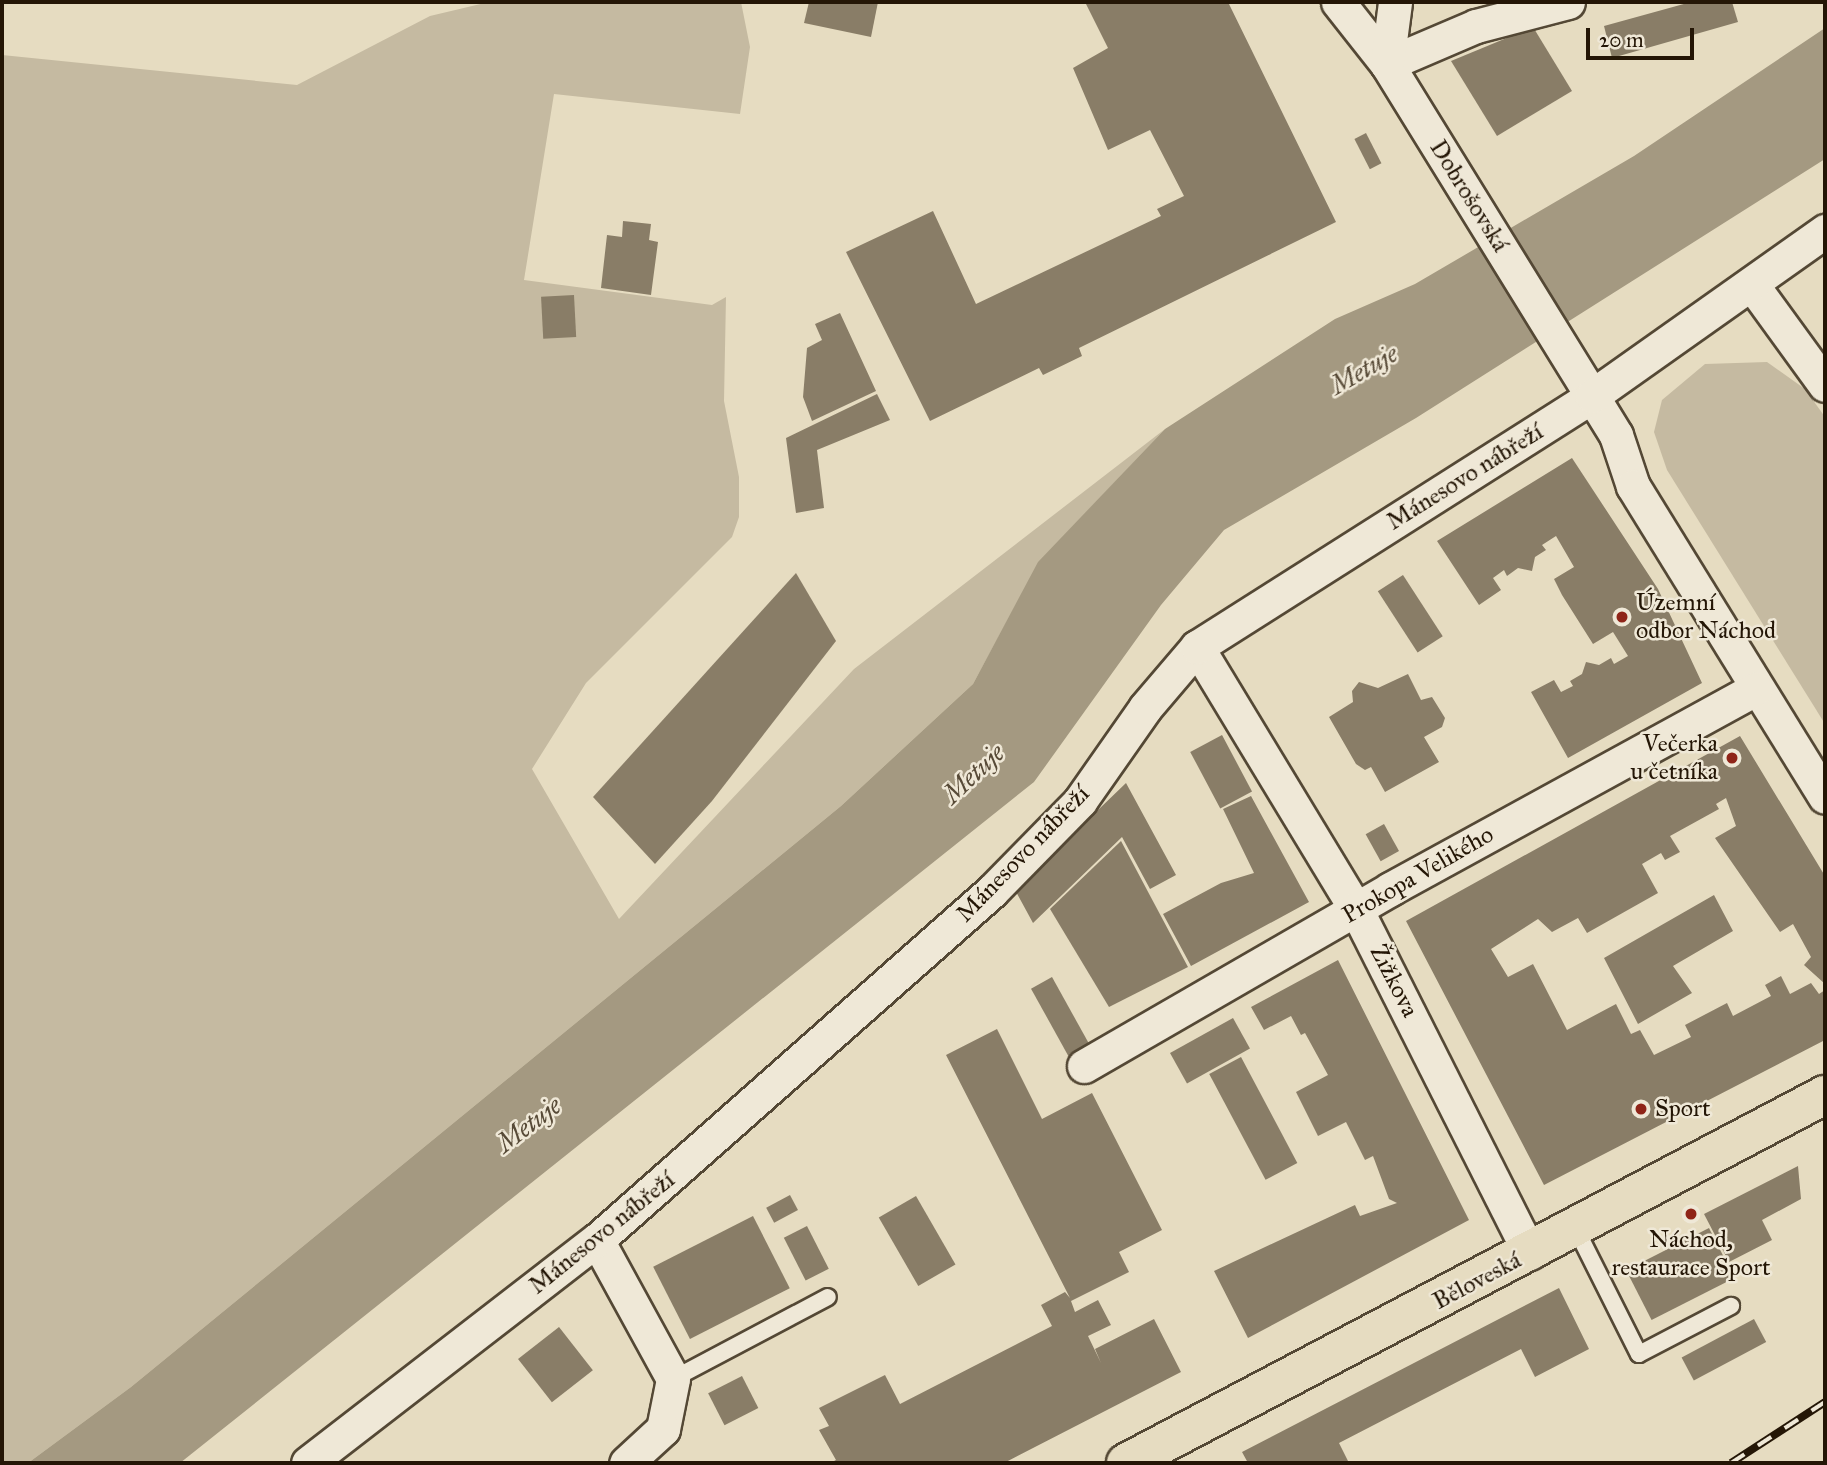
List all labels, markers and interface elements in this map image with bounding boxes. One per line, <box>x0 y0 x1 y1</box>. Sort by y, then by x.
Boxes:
scale bar <box>1589 14 1698 58</box>
text: 20 m <box>1599 27 1644 53</box>
street label: Dobrošovská <box>1423 135 1515 257</box>
water label: Metuje <box>1325 338 1403 402</box>
street label: Mánesovo nábřeží <box>1382 417 1548 537</box>
place label: Územní odbor Náchod <box>1636 589 1776 645</box>
marker: Územní odbor Náchod <box>1614 609 1630 625</box>
place label: Večerka u četníka <box>1631 730 1718 786</box>
water label: Metuje <box>937 738 1011 810</box>
marker: Večerka u četníka <box>1724 750 1740 766</box>
street label: Mánesovo nábřeží <box>951 780 1095 928</box>
street label: Prokopa Velikého <box>1337 820 1499 930</box>
street label: Žižkova <box>1364 940 1424 1022</box>
water label: Metuje <box>491 1091 567 1159</box>
place label: Sport <box>1655 1095 1711 1123</box>
marker: Sport <box>1633 1101 1649 1117</box>
street label: Mánesovo nábřeží <box>524 1166 680 1300</box>
marker: Náchod, restaurace Sport <box>1683 1206 1699 1222</box>
place label: Náchod, restaurace Sport <box>1612 1226 1770 1282</box>
street label: Běloveská <box>1428 1246 1526 1316</box>

